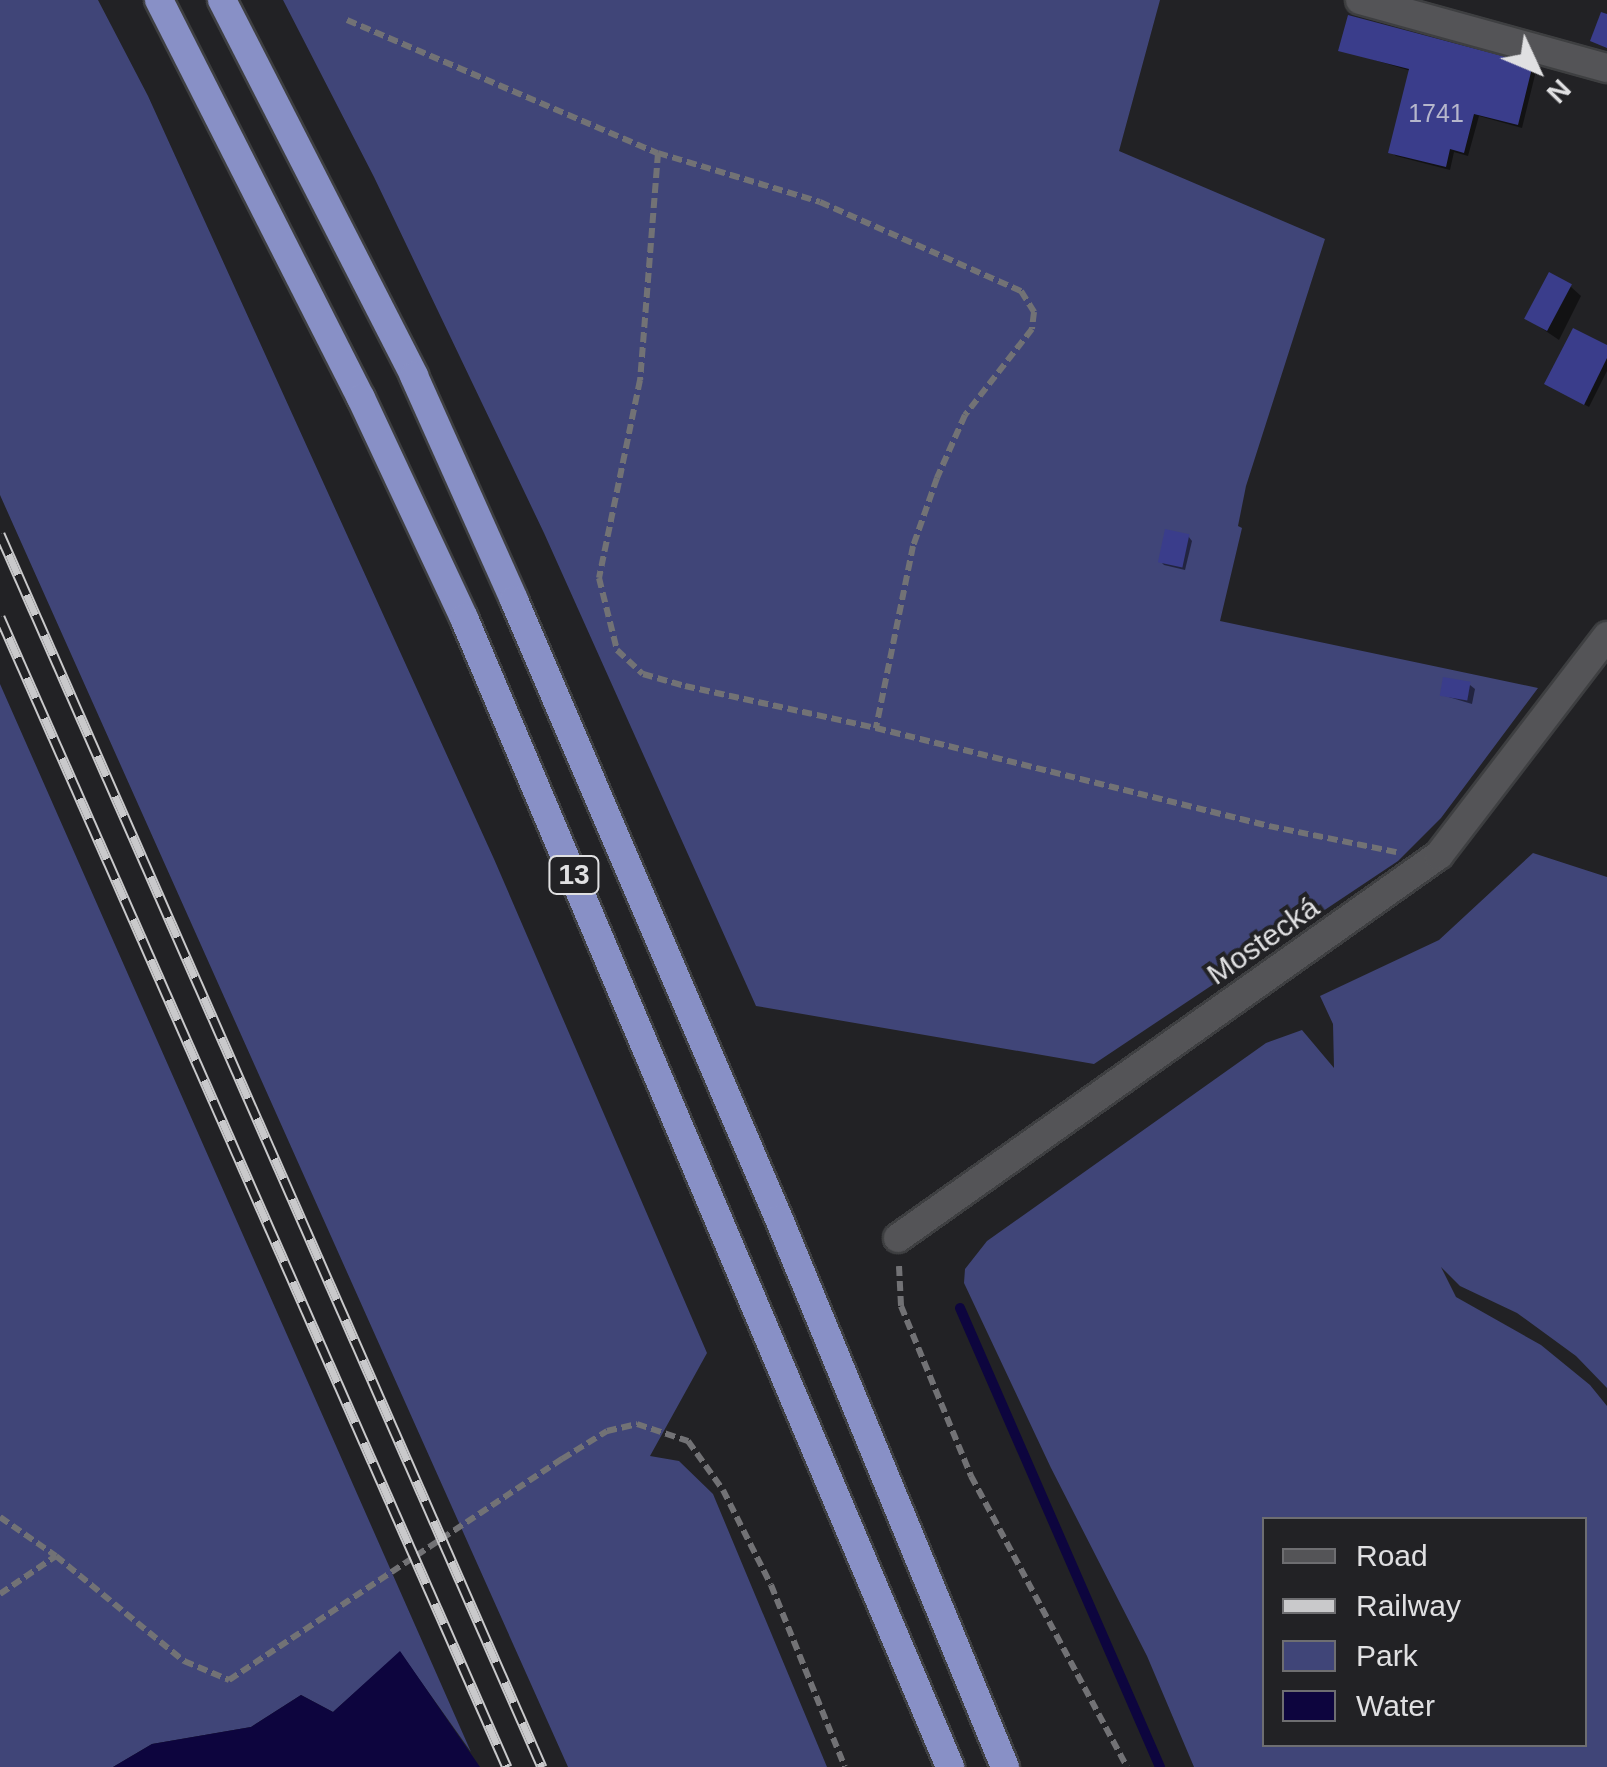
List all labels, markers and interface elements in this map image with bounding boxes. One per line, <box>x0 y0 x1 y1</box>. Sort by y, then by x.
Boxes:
north arrow <box>1487 20 1587 120</box>
text: N <box>1541 73 1577 109</box>
house number: 1741 <box>1408 98 1464 128</box>
road number: 13 <box>546 852 602 898</box>
street label: Mostecká <box>1200 889 1326 993</box>
legend <box>1262 1517 1587 1747</box>
text: Road <box>1356 1539 1428 1572</box>
text: Railway <box>1356 1589 1461 1622</box>
text: Park <box>1356 1639 1418 1672</box>
text: Water <box>1356 1689 1435 1722</box>

